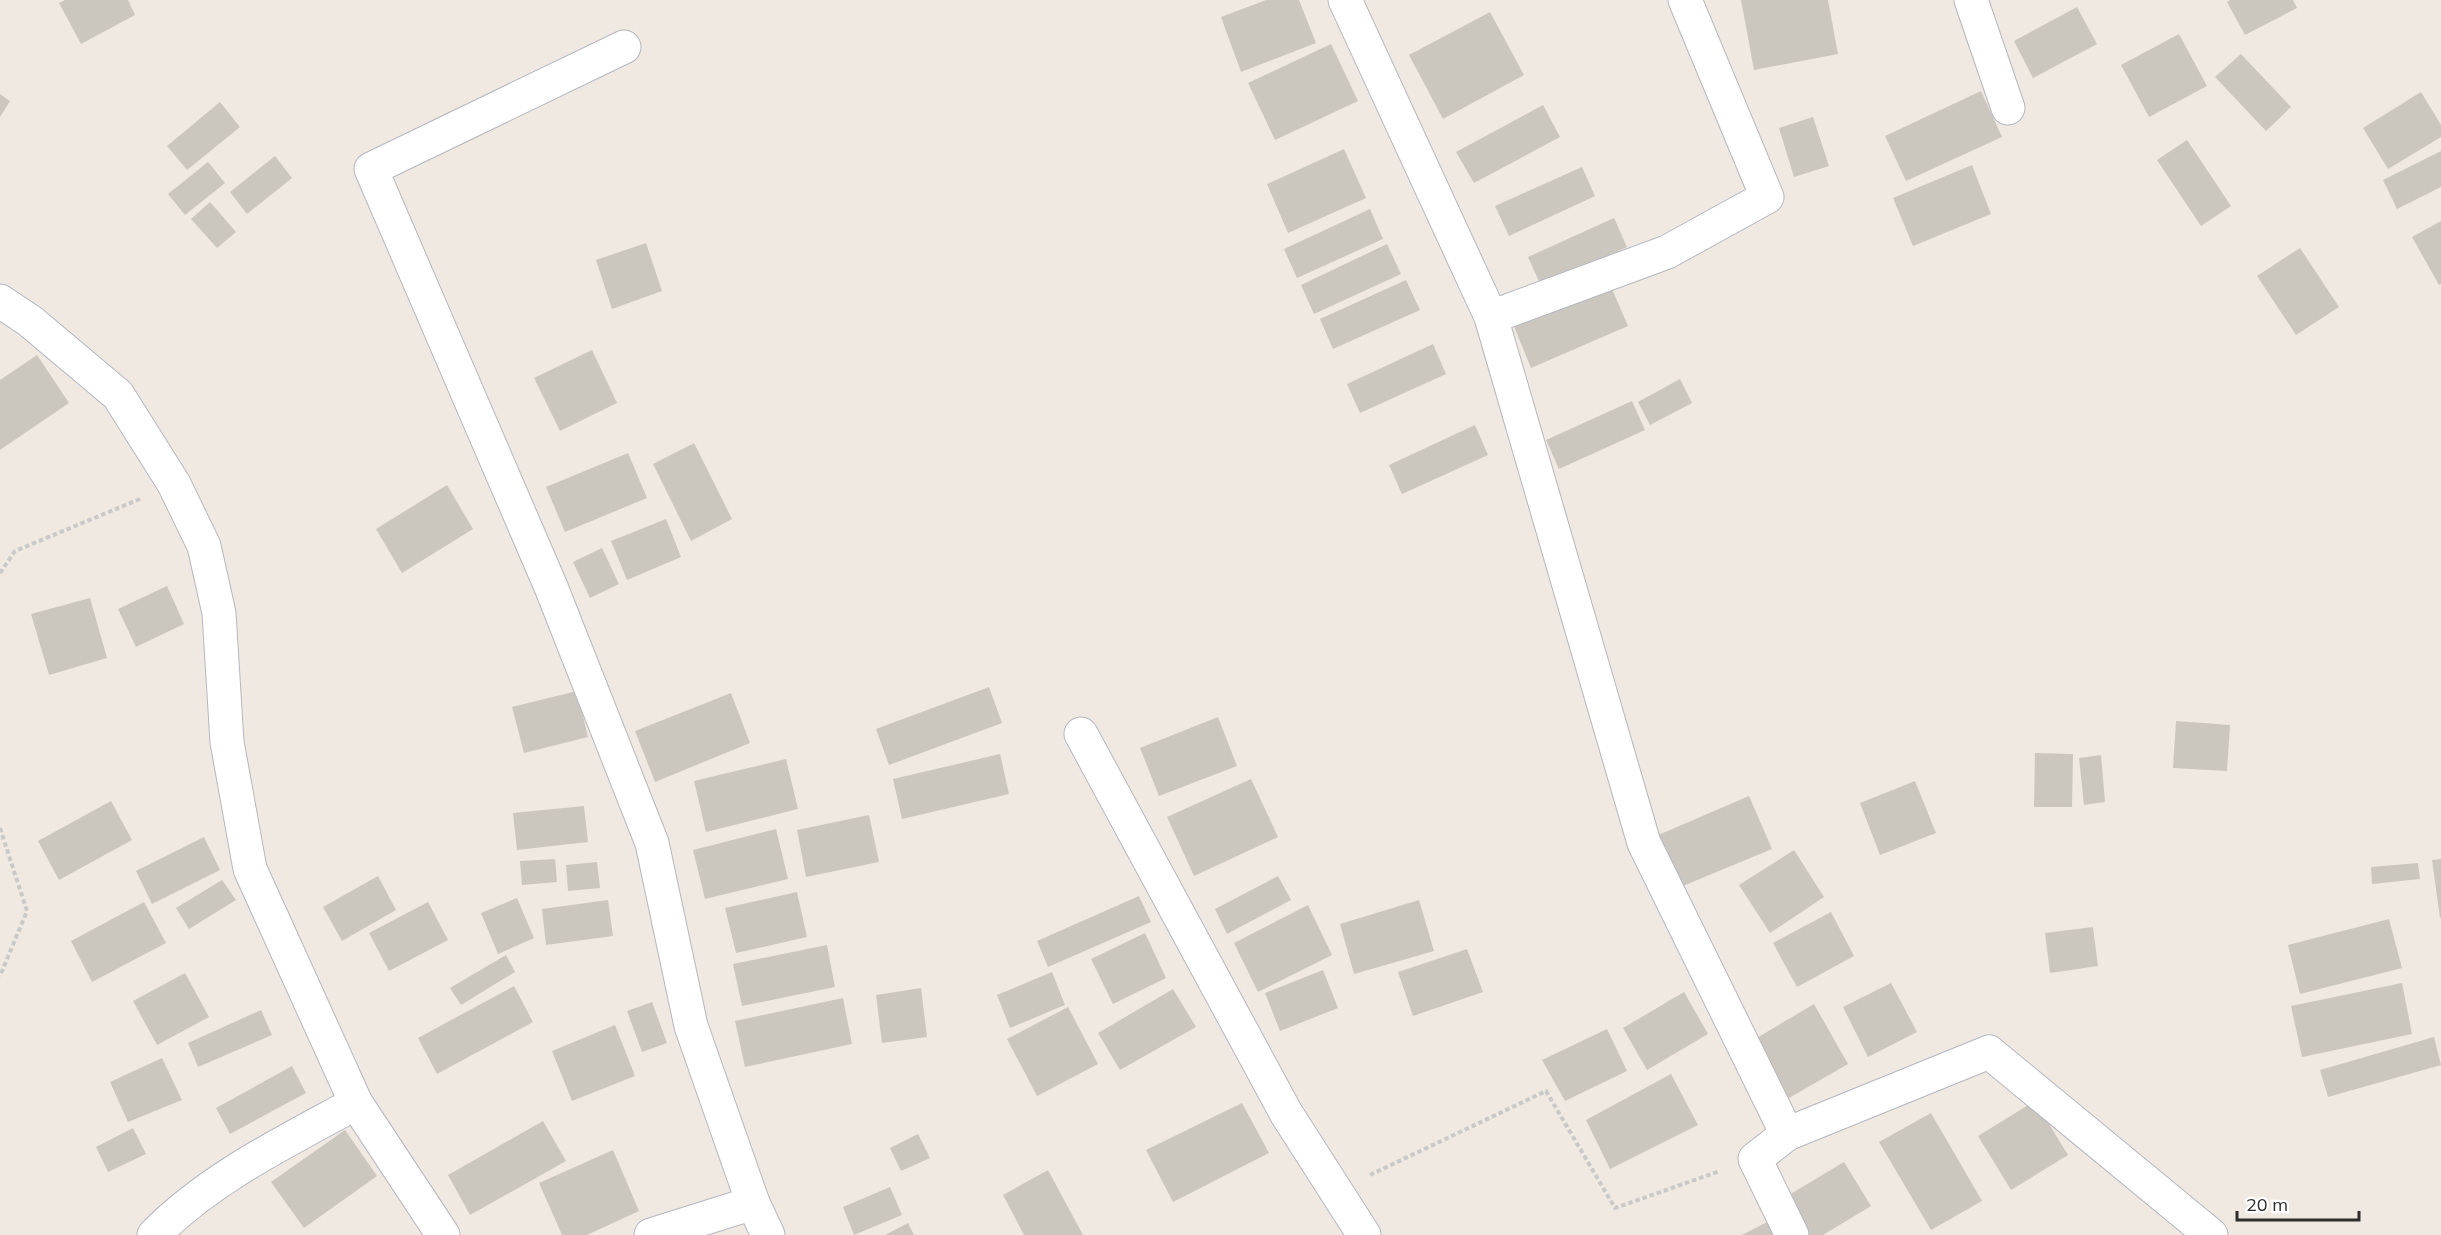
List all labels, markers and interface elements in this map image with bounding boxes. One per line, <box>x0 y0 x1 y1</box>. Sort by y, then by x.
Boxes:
scale bar <box>2237 1184 2358 1222</box>
text: 20 m <box>2246 1193 2288 1216</box>

